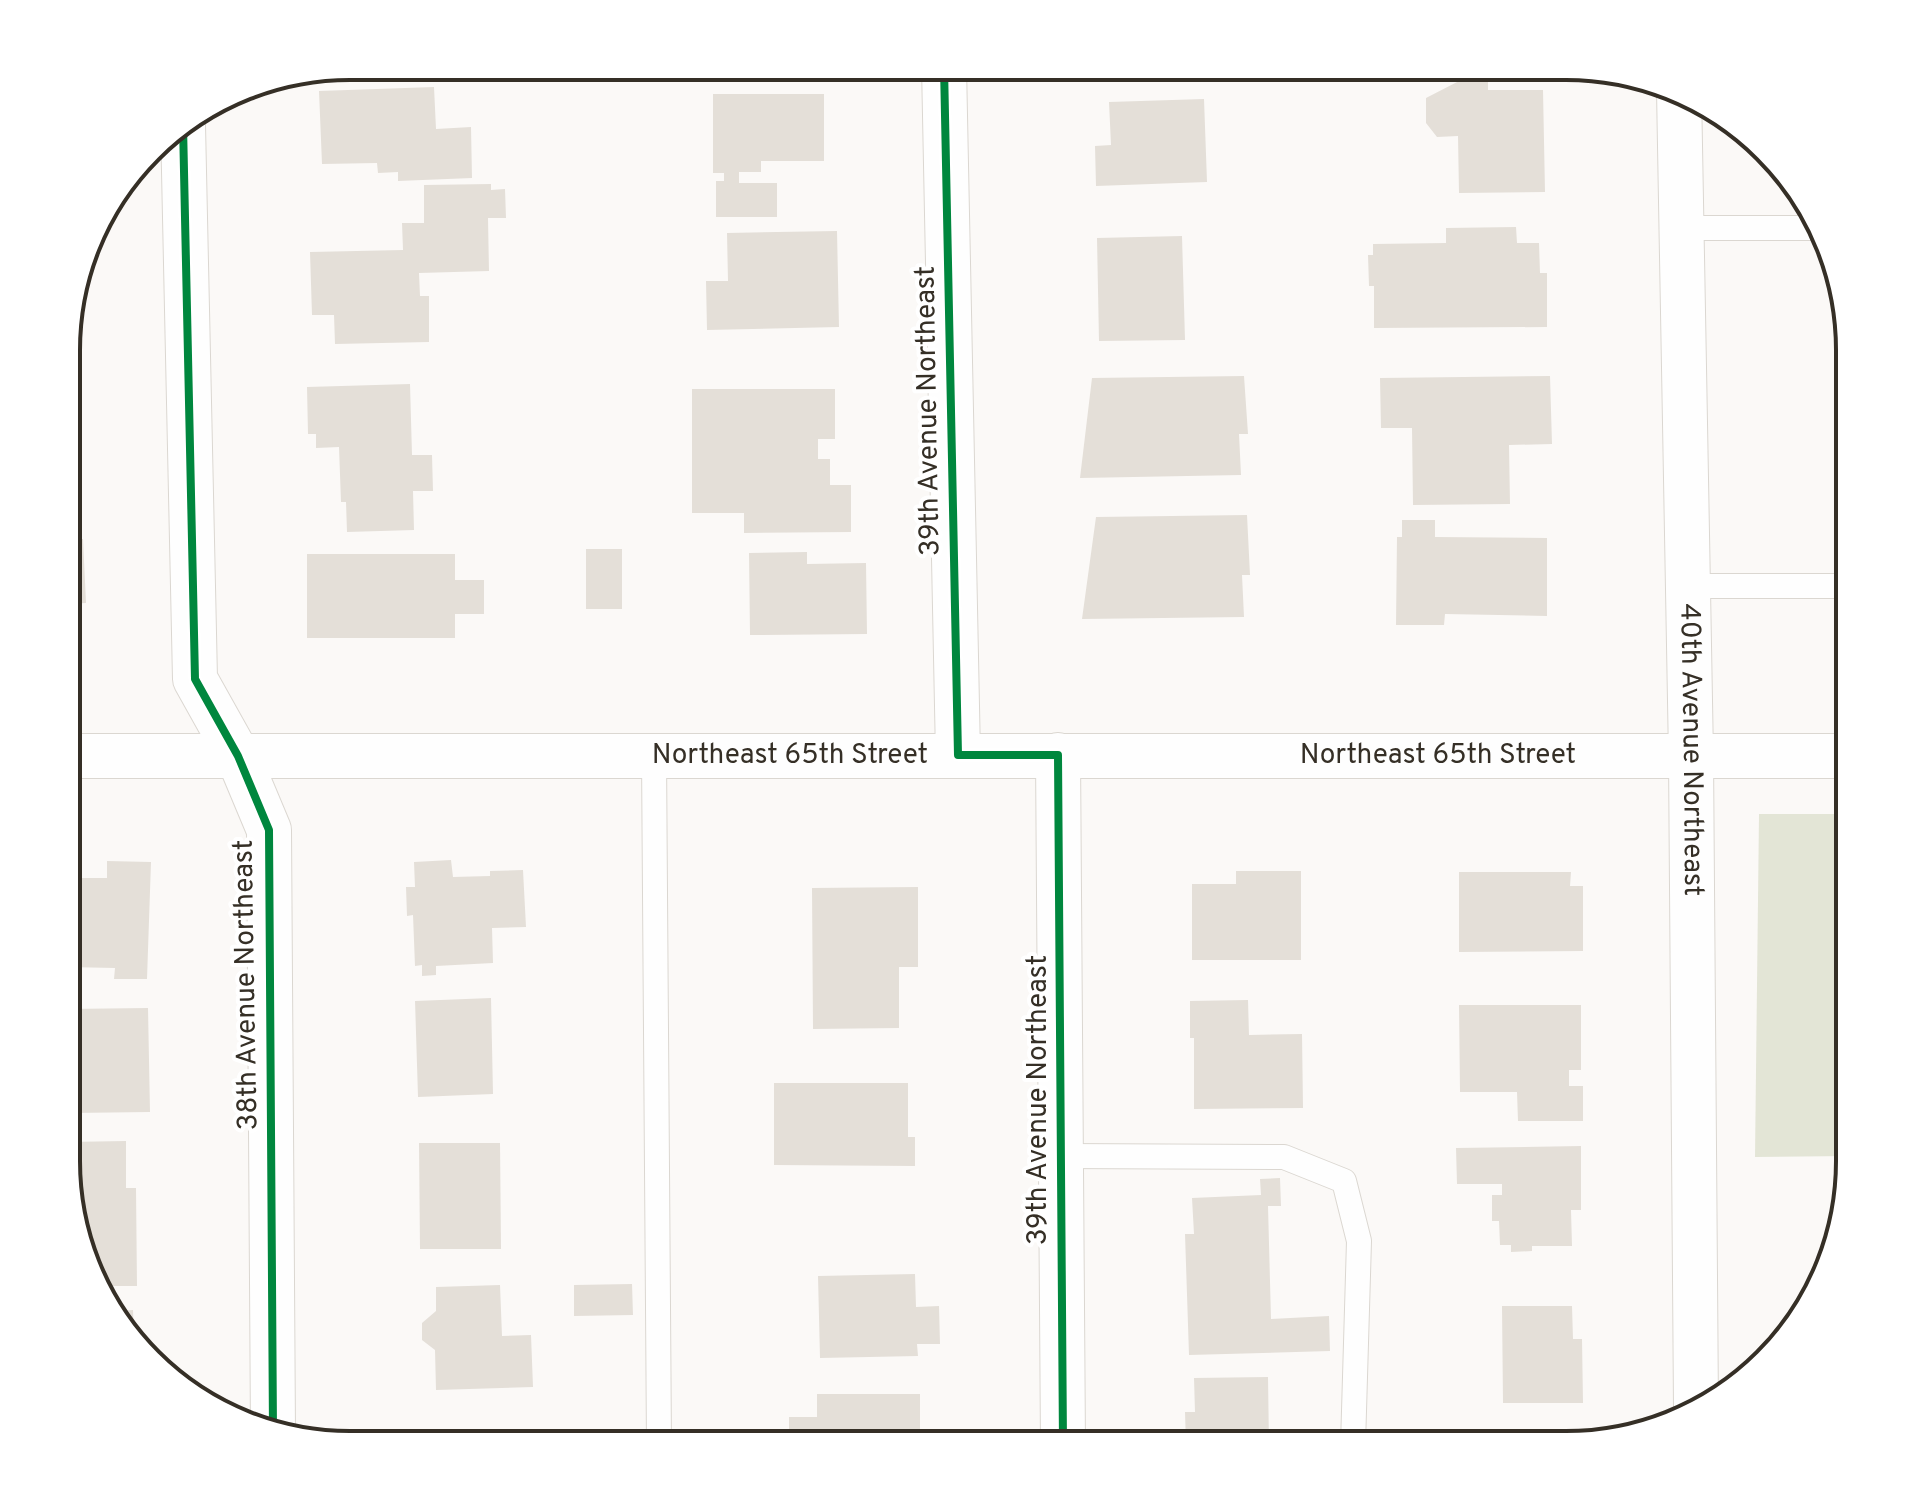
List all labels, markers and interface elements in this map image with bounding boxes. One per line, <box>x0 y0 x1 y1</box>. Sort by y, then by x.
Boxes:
street label: 39th Avenue Northeast <box>908 265 950 557</box>
street label: 40th Avenue Northeast <box>1670 603 1710 896</box>
street label: Northeast 65th Street <box>652 738 928 774</box>
street label: Northeast 65th Street <box>1300 738 1576 774</box>
street label: 38th Avenue Northeast <box>226 839 268 1131</box>
street label: 39th Avenue Northeast <box>1021 955 1057 1245</box>

